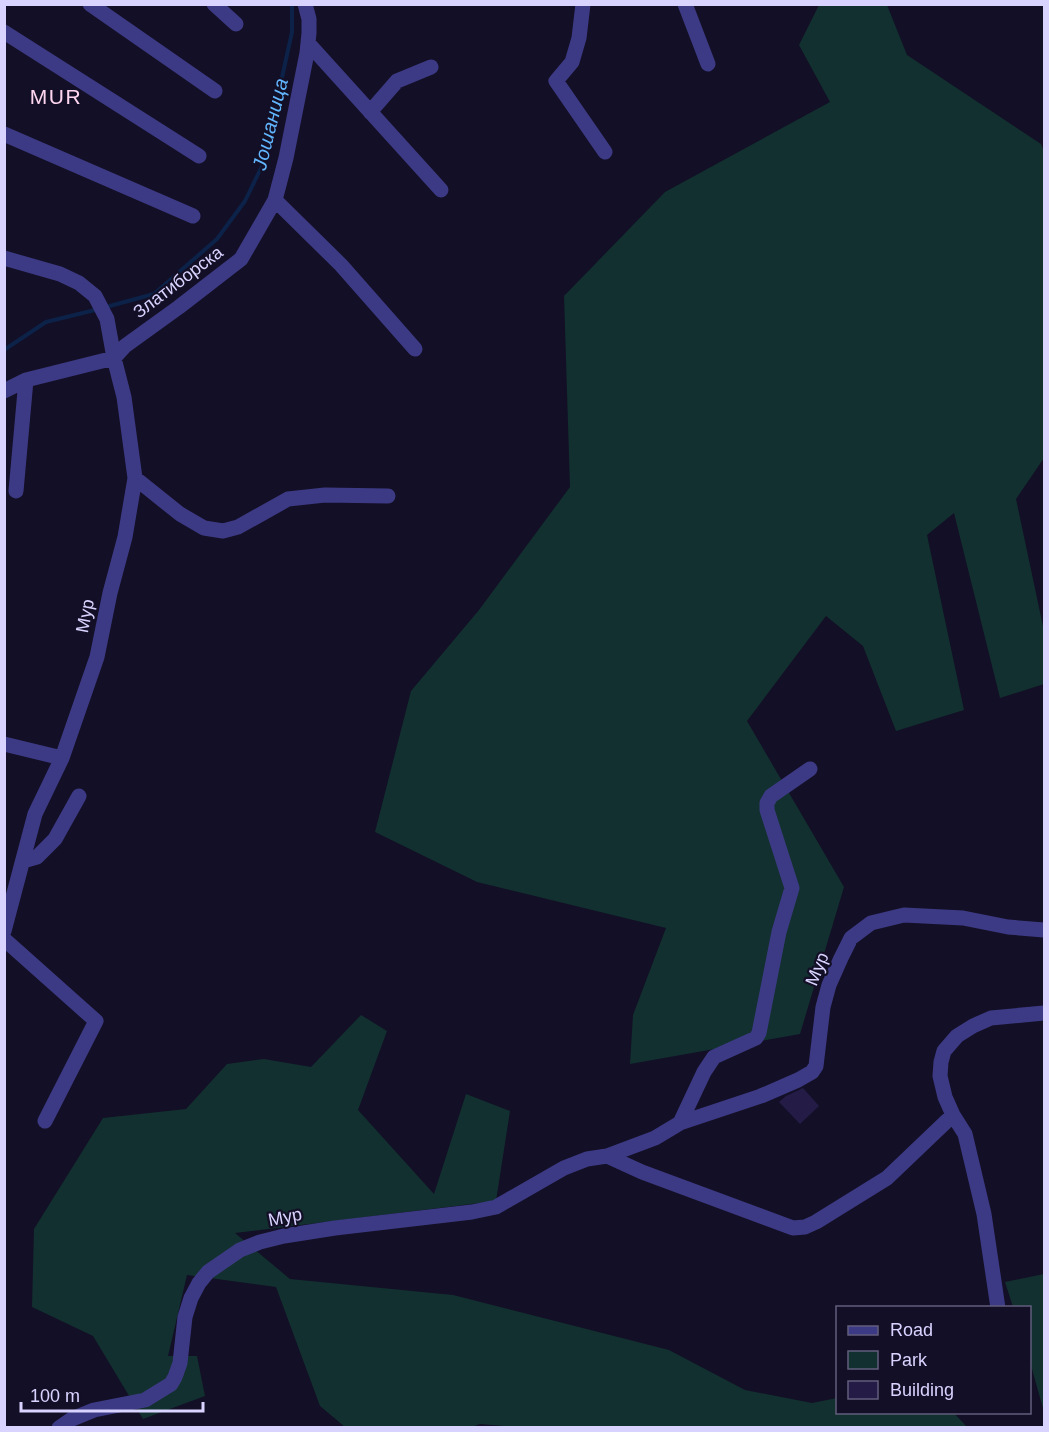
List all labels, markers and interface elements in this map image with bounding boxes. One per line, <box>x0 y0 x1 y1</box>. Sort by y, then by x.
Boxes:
water label: Јошаница <box>248 76 292 173</box>
district label: MUR <box>30 85 82 108</box>
street label: Златиборска <box>129 241 227 322</box>
street label: Мур <box>72 597 98 635</box>
street label: Мур <box>801 949 833 989</box>
street label: Мур <box>266 1204 304 1230</box>
legend <box>836 1306 1031 1414</box>
text: Road <box>890 1320 933 1340</box>
text: Park <box>890 1350 928 1370</box>
scale bar <box>21 1375 202 1413</box>
text: Building <box>890 1380 954 1400</box>
text: 100 m <box>30 1386 80 1406</box>

